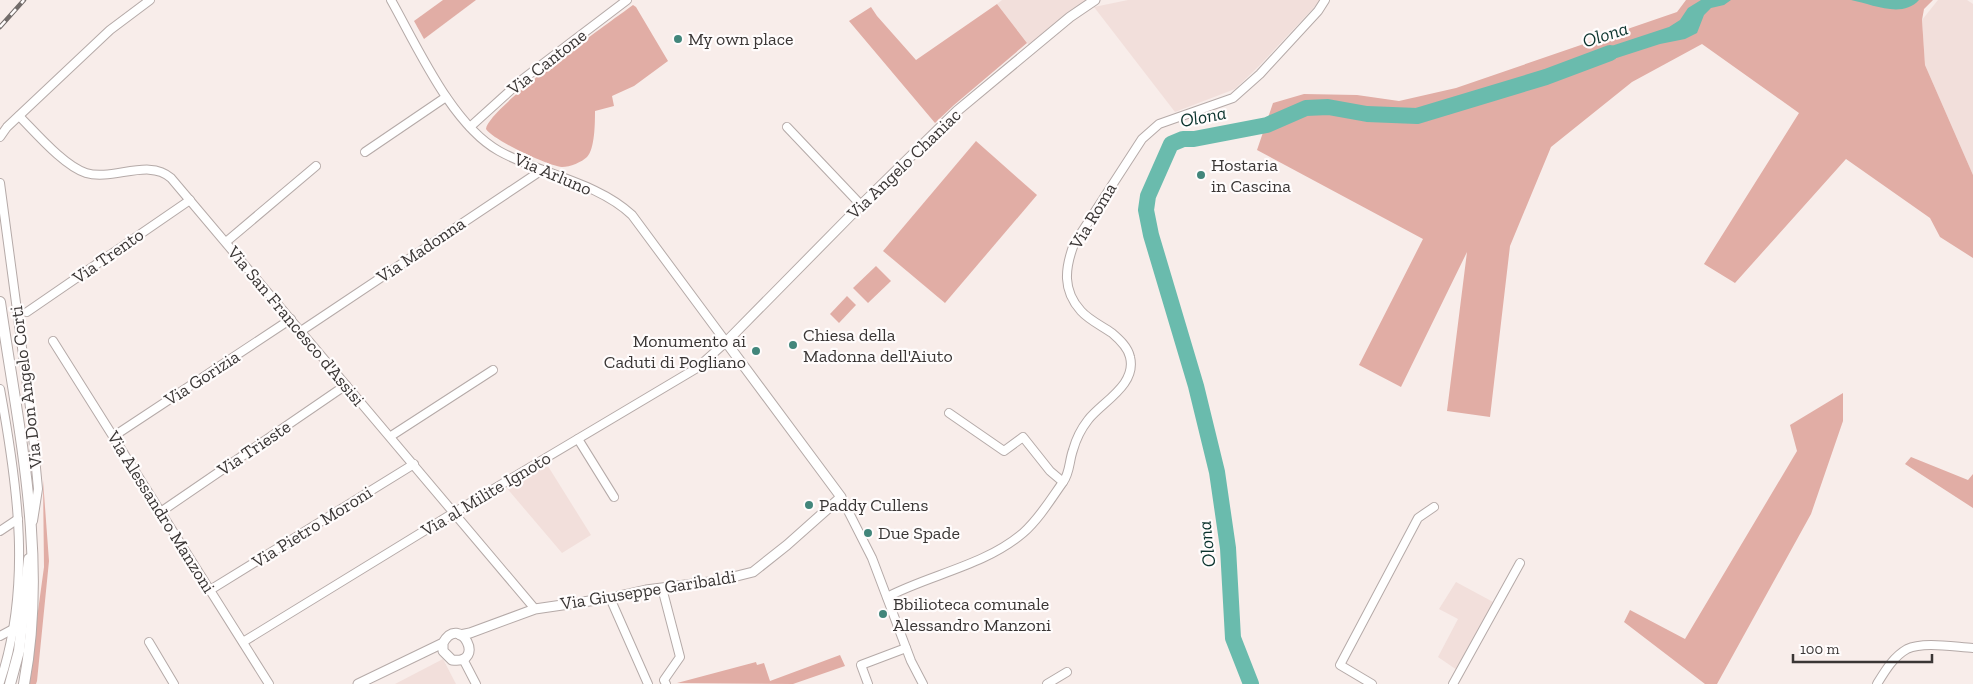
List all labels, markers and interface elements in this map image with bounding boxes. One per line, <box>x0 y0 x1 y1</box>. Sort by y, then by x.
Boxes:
water label: Olona <box>1579 16 1631 53</box>
street label: Via Cantone <box>502 24 591 100</box>
place label: My own place <box>688 28 794 50</box>
marker: My own place <box>672 33 684 45</box>
water label: Olona <box>1178 101 1228 132</box>
street label: Via Angelo Chaniac <box>842 104 966 225</box>
street label: Via Arluno <box>510 147 595 200</box>
place label: Hostaria in Cascina <box>1211 154 1291 197</box>
marker: Hostaria in Cascina <box>1195 169 1207 181</box>
street label: Via Roma <box>1064 179 1122 254</box>
street label: Via Madonna <box>372 212 470 288</box>
street label: Via Trento <box>67 223 148 289</box>
street label: Via San Francesco d'Assisi <box>222 241 369 410</box>
street label: Via Don Angelo Corti <box>5 305 47 470</box>
place label: Chiesa della Madonna dell'Aiuto <box>803 324 953 367</box>
place label: Monumento ai Caduti di Pogliano <box>604 330 746 373</box>
marker: Chiesa della Madonna dell'Aiuto <box>787 339 799 351</box>
street label: Via Gorizia <box>159 345 244 411</box>
marker: Monumento ai Caduti di Pogliano <box>750 345 762 357</box>
street label: Via Trieste <box>212 415 295 481</box>
street label: Via Alessandro Manzoni <box>102 426 220 597</box>
street label: Via al Milite Ignoto <box>416 447 555 542</box>
street label: Via Pietro Moroni <box>247 481 376 573</box>
place label: Paddy Cullens <box>819 494 928 516</box>
marker: Paddy Cullens <box>803 499 815 511</box>
water label: Olona <box>1193 520 1220 568</box>
place label: Due Spade <box>878 522 960 544</box>
marker: Due Spade <box>862 527 874 539</box>
street label: Via Giuseppe Garibaldi <box>558 565 737 615</box>
place label: Bbilioteca comunale Alessandro Manzoni <box>893 593 1051 636</box>
marker: Bbilioteca comunale Alessandro Manzoni <box>877 608 889 620</box>
scale bar <box>1793 632 1932 664</box>
text: 100 m <box>1800 640 1839 658</box>

